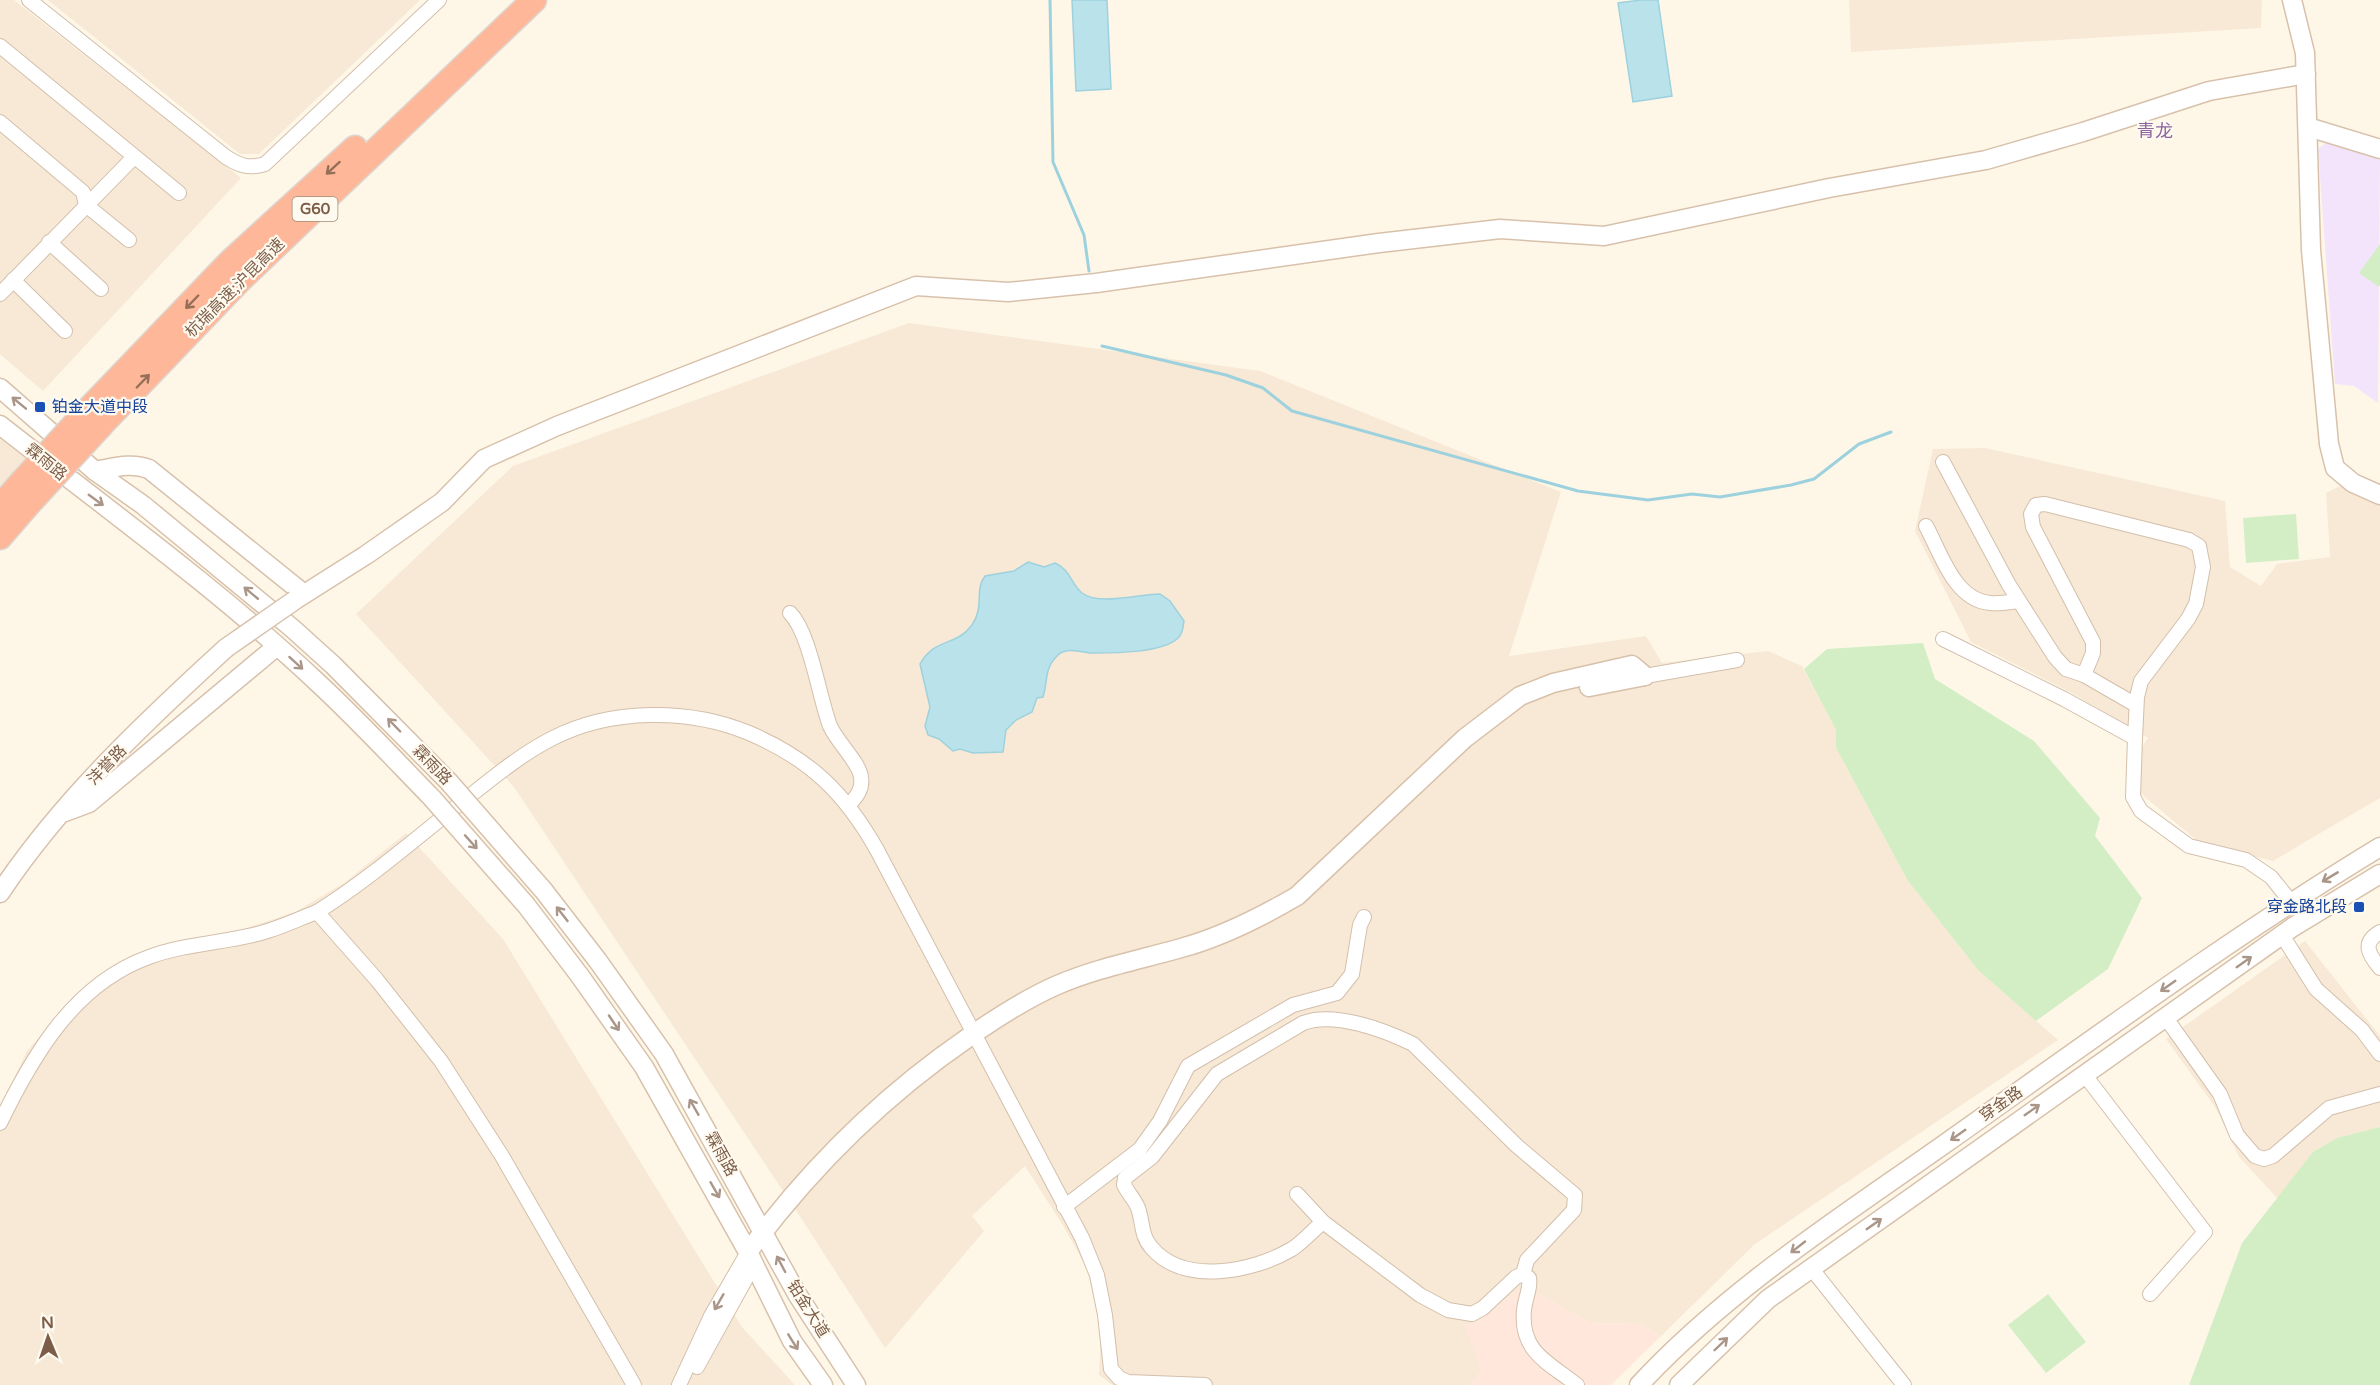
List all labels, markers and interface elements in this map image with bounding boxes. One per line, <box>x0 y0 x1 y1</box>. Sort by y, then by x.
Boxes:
district label: 青龙 <box>2137 120 2173 142</box>
one-way arrow <box>326 161 341 175</box>
road number: G60 <box>292 197 338 221</box>
street label: 杭瑞高速;沪昆高速 <box>181 234 289 342</box>
one-way arrow <box>185 294 199 309</box>
one-way arrow <box>136 374 150 389</box>
one-way arrow <box>11 396 27 409</box>
place label: 铂金大道中段 <box>52 397 148 417</box>
marker: 铂金大道中段 <box>33 400 47 414</box>
street label: 霖雨路 <box>21 439 71 485</box>
one-way arrow <box>87 494 103 506</box>
one-way arrow <box>243 587 259 600</box>
one-way arrow <box>288 656 303 670</box>
one-way arrow <box>387 717 402 732</box>
street label: 沣誉路 <box>83 741 131 789</box>
street label: 霖雨路 <box>408 741 456 789</box>
one-way arrow <box>464 834 478 849</box>
one-way arrow <box>2322 872 2339 884</box>
place label: 穿金路北段 <box>2267 897 2347 917</box>
marker: 穿金路北段 <box>2352 900 2366 914</box>
one-way arrow <box>556 907 569 923</box>
one-way arrow <box>2235 956 2251 969</box>
one-way arrow <box>2160 980 2176 992</box>
one-way arrow <box>608 1015 620 1031</box>
street label: 穿金路 <box>1976 1082 2026 1126</box>
one-way arrow <box>688 1098 700 1115</box>
one-way arrow <box>2023 1104 2040 1116</box>
street label: 霖雨路 <box>701 1128 741 1180</box>
one-way arrow <box>1950 1129 1966 1141</box>
one-way arrow <box>709 1181 721 1198</box>
one-way arrow <box>1865 1218 1881 1230</box>
one-way arrow <box>1790 1240 1806 1253</box>
one-way arrow <box>775 1256 787 1273</box>
street label: 铂金大道 <box>783 1277 833 1341</box>
one-way arrow <box>712 1293 724 1310</box>
north arrow <box>18 1307 78 1367</box>
text: N <box>41 1313 54 1333</box>
one-way arrow <box>786 1333 799 1350</box>
one-way arrow <box>1714 1337 1729 1351</box>

